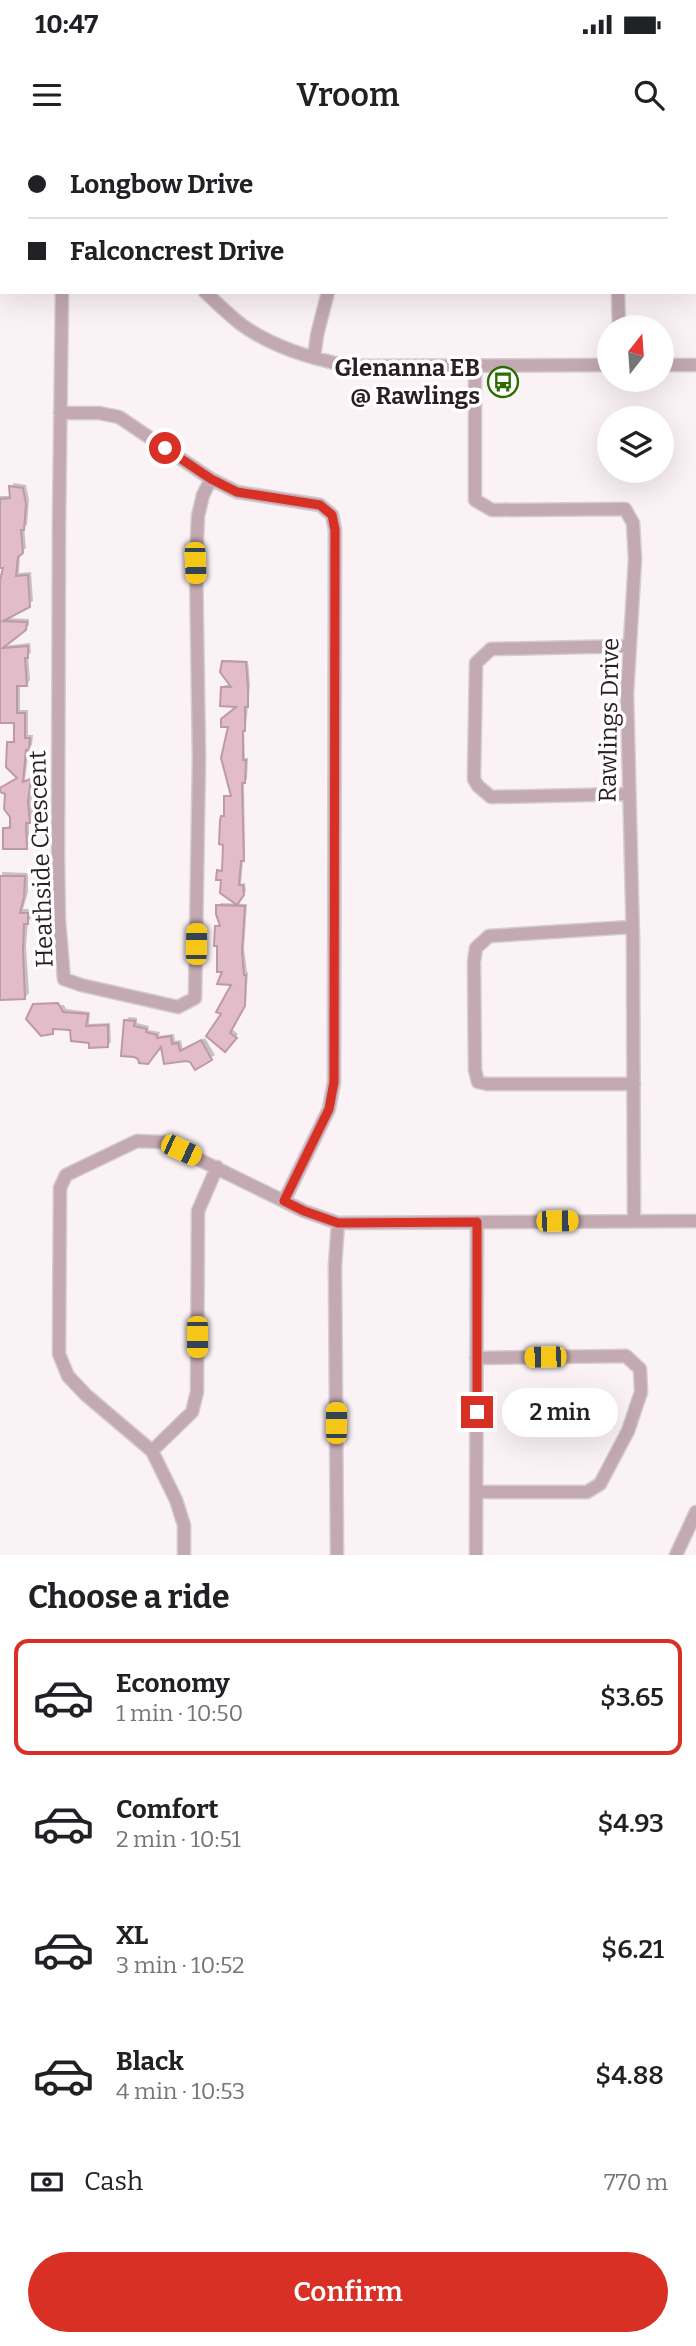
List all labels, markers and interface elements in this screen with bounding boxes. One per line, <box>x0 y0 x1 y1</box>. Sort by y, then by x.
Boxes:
text: 10:47 <box>35 9 98 40</box>
icon: menu <box>28 76 66 114</box>
text: Vroom <box>297 76 399 114</box>
icon: search <box>630 76 668 114</box>
text: Longbow Drive <box>70 169 253 200</box>
text: Falconcrest Drive <box>70 236 284 267</box>
north arrow <box>597 315 674 392</box>
map controls <box>597 315 674 483</box>
place label: Glenanna EB @ Rawlings <box>335 354 480 410</box>
bus stop icon: Glenanna EB @ Rawlings <box>486 365 520 399</box>
button: layers <box>597 406 674 483</box>
route start <box>149 432 181 464</box>
car <box>184 542 207 584</box>
street label: Rawlings Drive <box>594 637 624 803</box>
street label: Heathside Crescent <box>23 750 59 968</box>
car <box>186 923 207 965</box>
car <box>158 1132 205 1168</box>
car <box>536 1210 579 1232</box>
car <box>187 1316 208 1358</box>
car <box>524 1346 567 1368</box>
callout: 2 min <box>502 1388 617 1436</box>
route end <box>461 1396 493 1428</box>
text: 2 min <box>530 1398 590 1426</box>
car <box>326 1402 347 1444</box>
text: Choose a ride <box>28 1578 229 1616</box>
icon: car <box>32 1666 95 1729</box>
text: Economy <box>116 1668 230 1699</box>
text: $3.65 <box>600 1682 664 1713</box>
text: 1 min · 10:50 <box>116 1699 243 1727</box>
icon: car <box>32 1792 95 1855</box>
text: Comfort <box>116 1794 219 1825</box>
text: $4.93 <box>597 1808 664 1839</box>
text: 2 min · 10:51 <box>116 1825 241 1853</box>
icon: car <box>32 1918 95 1981</box>
text: XL <box>116 1920 148 1951</box>
text: $6.21 <box>601 1934 664 1965</box>
text: 3 min · 10:52 <box>116 1951 244 1979</box>
icon: car <box>32 2044 95 2107</box>
text: Black <box>116 2046 184 2077</box>
text: $4.88 <box>595 2060 664 2091</box>
text: 4 min · 10:53 <box>116 2077 245 2105</box>
icon: cash <box>28 2163 66 2201</box>
text: Cash <box>84 2166 143 2197</box>
text: 770 m <box>604 2168 668 2196</box>
button: Confirm <box>28 2252 668 2332</box>

